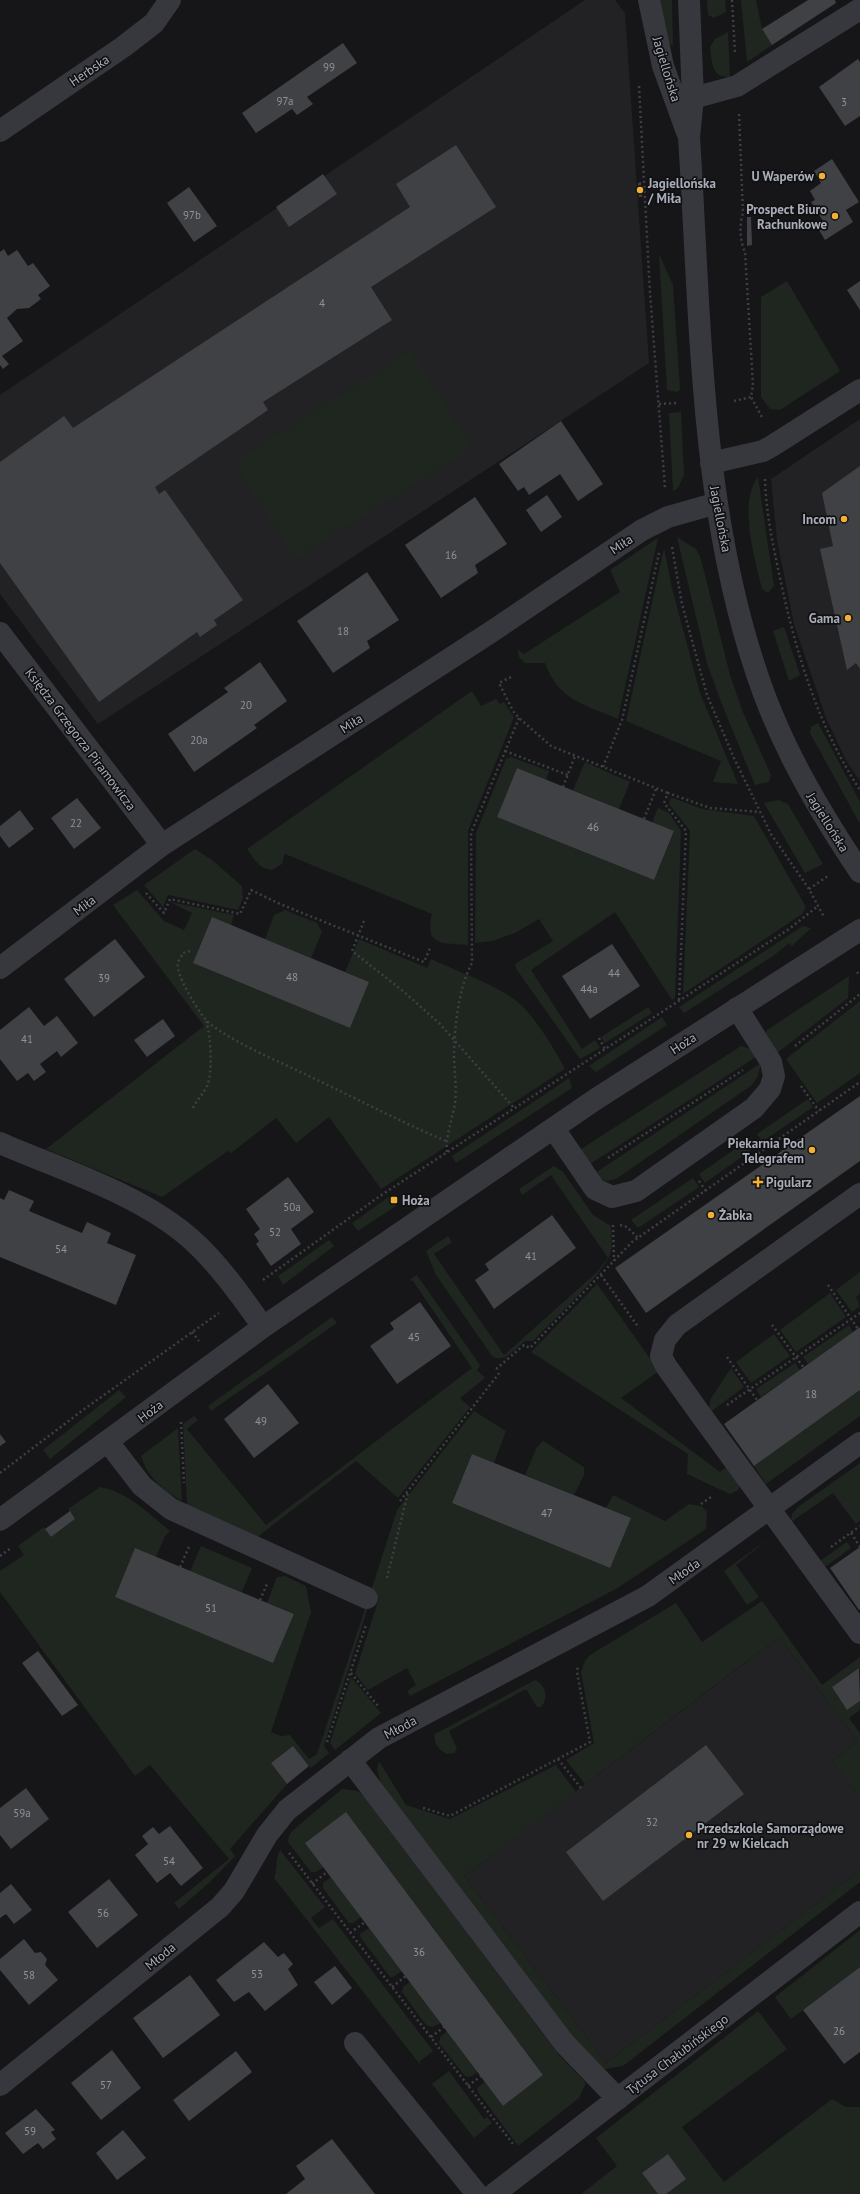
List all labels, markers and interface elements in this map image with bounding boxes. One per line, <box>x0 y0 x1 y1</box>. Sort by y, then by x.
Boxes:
street label: Jagiellońska <box>648 34 684 104</box>
street label: Herbska <box>66 51 113 90</box>
house number: 99 <box>323 60 335 74</box>
house number: 97a <box>277 94 293 108</box>
house number: 3 <box>841 95 847 109</box>
place label: U Waperów <box>751 168 815 185</box>
marker: U Waperów <box>817 171 827 181</box>
place label: Jagiellońska / Miła <box>647 175 716 207</box>
marker: Jagiellońska / Miła <box>635 185 645 195</box>
place label: Prospect Biuro Rachunkowe <box>746 201 827 233</box>
house number: 97b <box>183 208 201 222</box>
marker: Prospect Biuro Rachunkowe <box>830 211 840 221</box>
house number: 4 <box>319 296 325 310</box>
street label: Jagiellońska <box>706 484 735 554</box>
place label: Incom <box>802 511 836 528</box>
marker: Incom <box>839 514 849 524</box>
street label: Miła <box>607 531 636 558</box>
house number: 16 <box>445 548 457 562</box>
place label: Gama <box>809 610 840 627</box>
marker: Gama <box>843 613 853 623</box>
house number: 18 <box>337 624 349 638</box>
street label: Księdza Grzegorza Piramowicza <box>21 665 140 814</box>
house number: 20 <box>240 698 252 712</box>
street label: Miła <box>337 710 366 737</box>
house number: 20a <box>190 733 208 747</box>
street label: Jagiellońska <box>802 788 853 855</box>
house number: 22 <box>70 816 82 830</box>
house number: 46 <box>587 820 599 834</box>
street label: Miła <box>70 891 99 919</box>
house number: 44 <box>608 966 620 980</box>
house number: 48 <box>286 970 298 984</box>
house number: 39 <box>98 971 110 985</box>
house number: 44a <box>580 982 598 996</box>
street label: Hoża <box>667 1029 700 1058</box>
house number: 41 <box>21 1032 33 1046</box>
place label: Piekarnia Pod Telegrafem <box>728 1135 804 1167</box>
marker: Piekarnia Pod Telegrafem <box>807 1145 817 1155</box>
place label: Pigularz <box>766 1174 812 1191</box>
marker: Pigularz <box>753 1177 763 1187</box>
place label: Hoża <box>402 1192 430 1209</box>
marker: Hoża <box>389 1195 399 1205</box>
house number: 50a <box>283 1200 301 1214</box>
place label: Żabka <box>719 1207 752 1224</box>
marker: Żabka <box>706 1210 716 1220</box>
house number: 52 <box>269 1225 281 1239</box>
house number: 54 <box>55 1242 67 1256</box>
house number: 41 <box>525 1249 537 1263</box>
house number: 45 <box>408 1330 420 1344</box>
house number: 18 <box>805 1387 817 1401</box>
street label: Hoża <box>134 1396 167 1427</box>
house number: 49 <box>255 1414 267 1428</box>
house number: 47 <box>541 1506 553 1520</box>
street label: Młoda <box>665 1555 703 1588</box>
house number: 51 <box>205 1601 217 1615</box>
street label: Młoda <box>381 1712 419 1743</box>
house number: 59a <box>13 1806 31 1820</box>
house number: 32 <box>646 1815 658 1829</box>
place label: Przedszkole Samorządowe nr 29 w Kielcach <box>697 1820 844 1852</box>
marker: Przedszkole Samorządowe nr 29 w Kielcach <box>684 1830 694 1840</box>
house number: 54 <box>163 1854 175 1868</box>
house number: 56 <box>97 1906 109 1920</box>
street label: Młoda <box>142 1939 179 1974</box>
house number: 36 <box>413 1945 425 1959</box>
house number: 53 <box>251 1967 263 1981</box>
house number: 58 <box>23 1968 35 1982</box>
street label: Tytusa Chałubińskiego <box>623 2010 732 2098</box>
house number: 26 <box>833 2024 845 2038</box>
house number: 57 <box>100 2078 112 2092</box>
house number: 59 <box>24 2124 36 2138</box>

